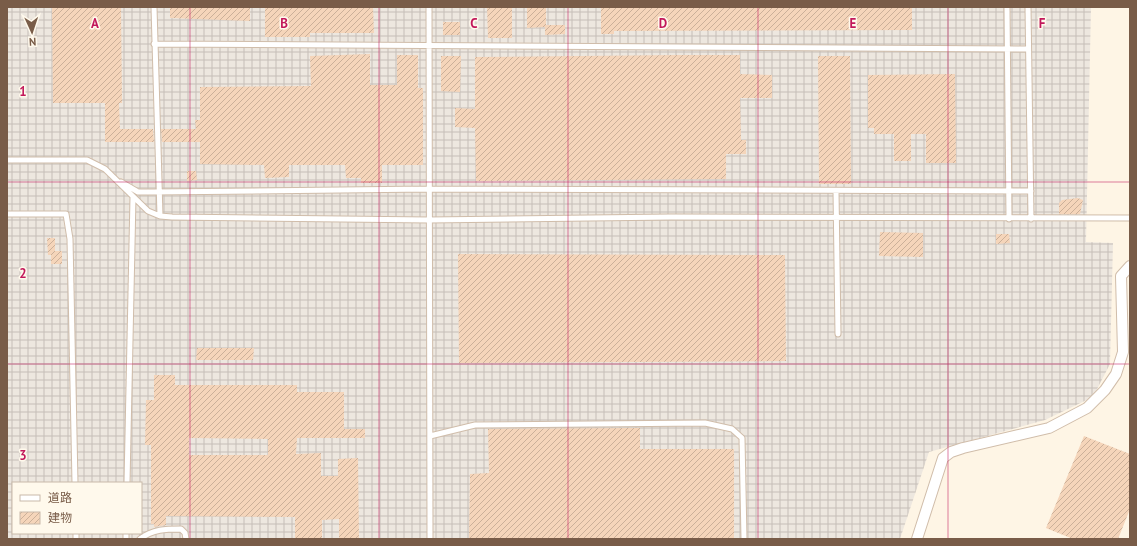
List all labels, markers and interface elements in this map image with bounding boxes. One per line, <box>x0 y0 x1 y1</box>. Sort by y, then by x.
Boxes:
north arrow <box>12 12 52 52</box>
text: A <box>91 15 99 32</box>
text: B <box>280 15 288 32</box>
text: C <box>470 15 478 32</box>
text: D <box>659 15 667 32</box>
text: E <box>850 15 857 32</box>
text: F <box>1039 15 1046 32</box>
text: N <box>29 35 37 49</box>
text: 1 <box>19 83 27 100</box>
text: 2 <box>19 265 27 282</box>
text: 3 <box>19 447 27 464</box>
legend <box>12 482 142 534</box>
text: 道路 <box>48 490 72 505</box>
text: 建物 <box>48 510 72 525</box>

